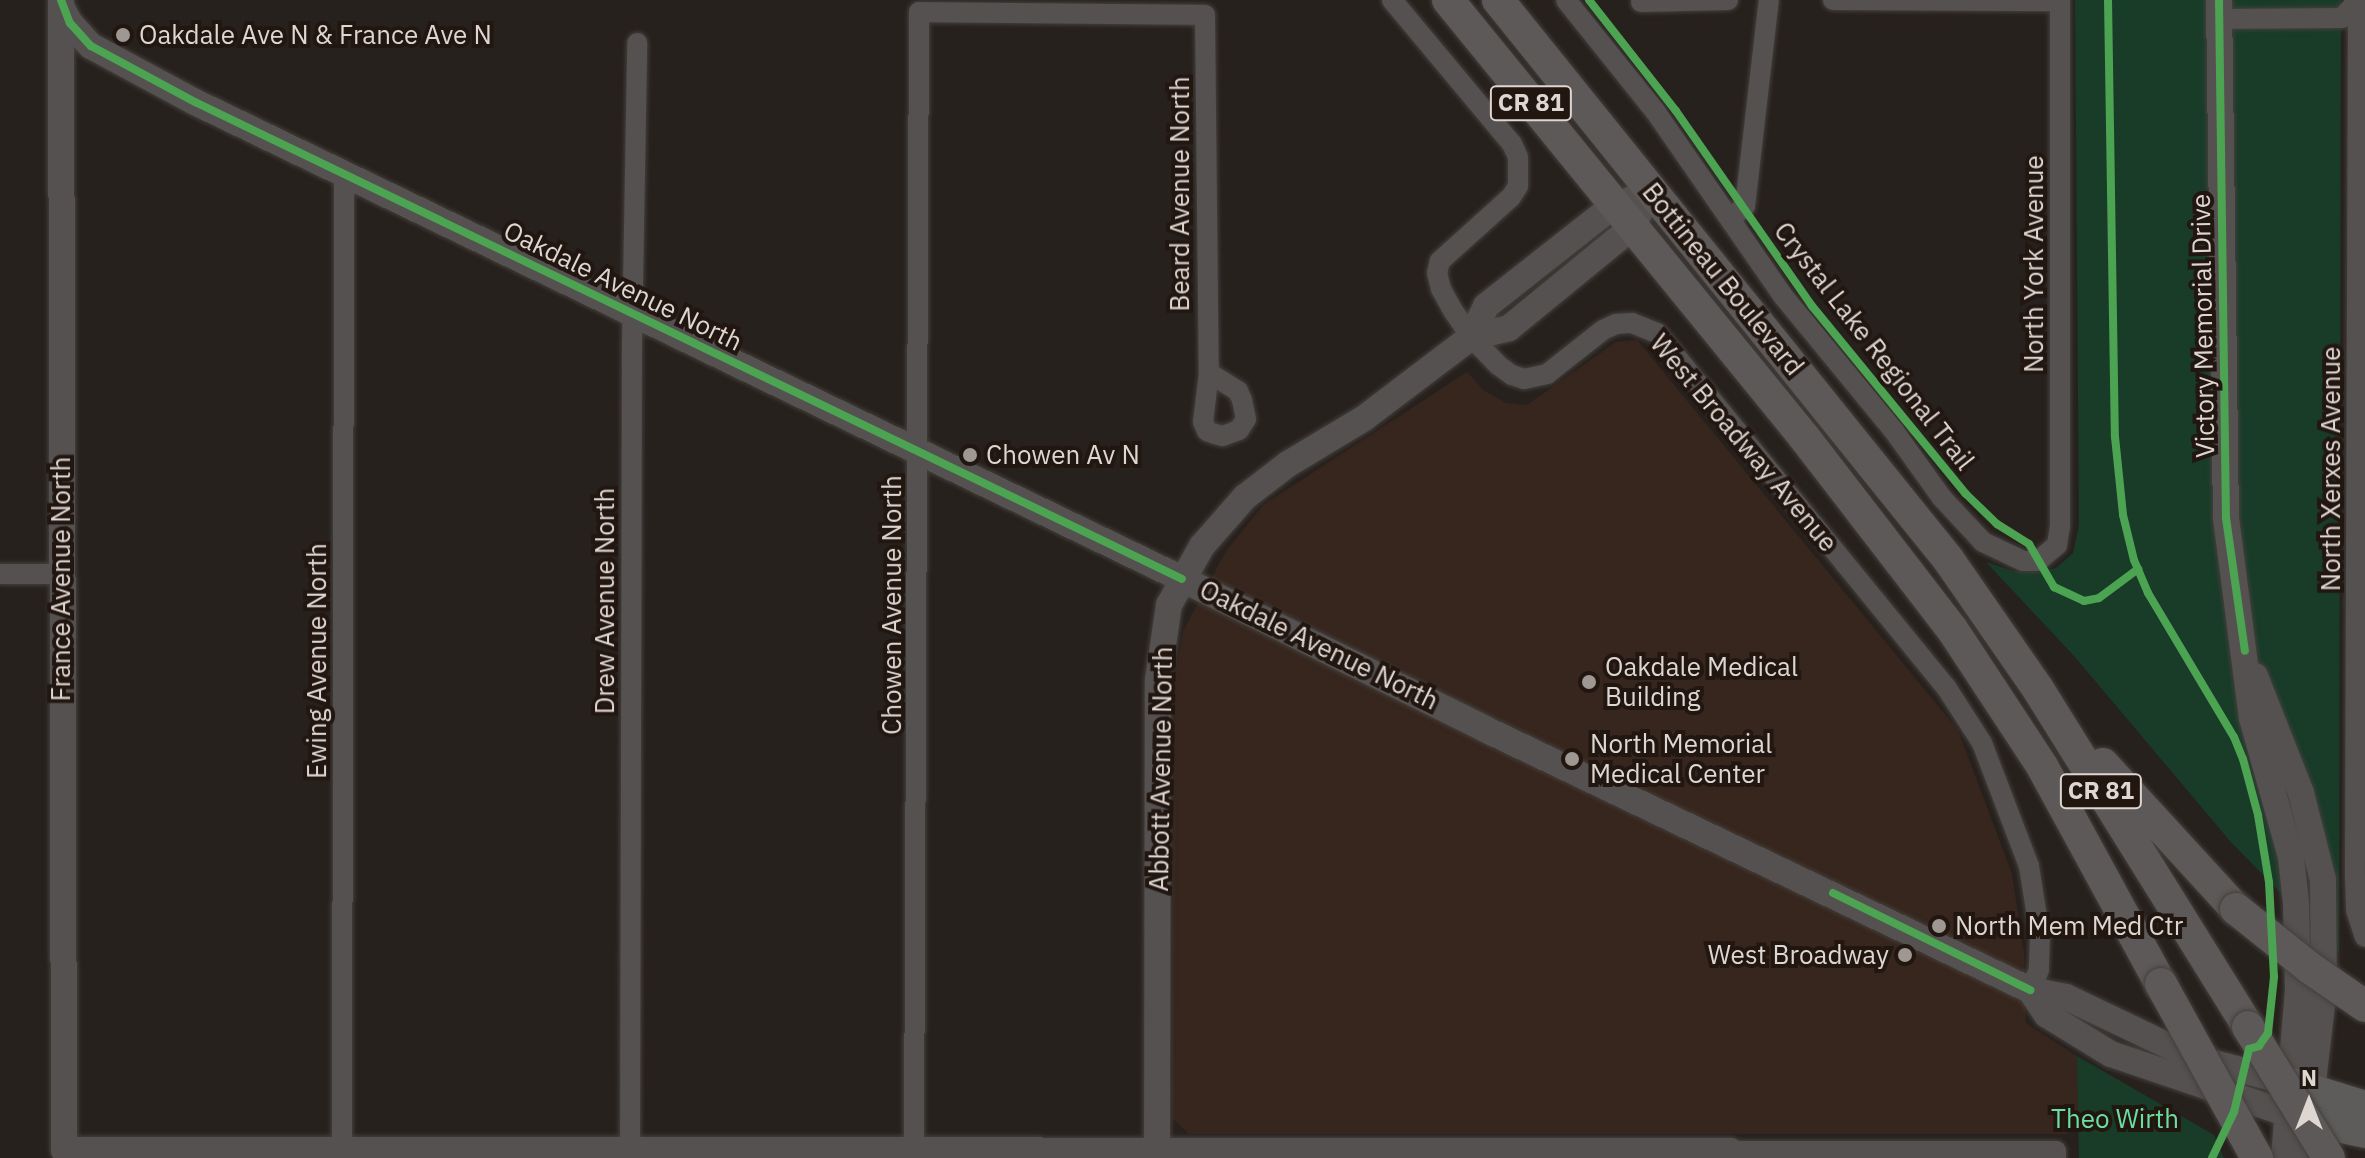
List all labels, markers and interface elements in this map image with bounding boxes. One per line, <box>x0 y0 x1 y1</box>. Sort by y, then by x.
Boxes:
place label: Oakdale Ave N & France Ave N <box>139 19 492 51</box>
marker: Oakdale Ave N & France Ave N <box>114 26 132 44</box>
street label: Beard Avenue North <box>1164 76 1196 312</box>
road number: CR 81 <box>1489 83 1573 123</box>
street label: North York Avenue <box>2018 155 2050 373</box>
street label: Bottineau Boulevard <box>1636 177 1810 381</box>
street label: Victory Memorial Drive <box>2185 194 2221 458</box>
street label: Oakdale Avenue North <box>499 215 747 357</box>
street label: Crystal Lake Regional Trail <box>1768 216 1980 476</box>
street label: West Broadway Avenue <box>1644 328 1844 558</box>
street label: North Xerxes Avenue <box>2315 347 2347 591</box>
place label: Chowen Av N <box>986 439 1140 471</box>
marker: Chowen Av N <box>961 446 979 464</box>
street label: France Avenue North <box>45 457 77 701</box>
street label: Chowen Avenue North <box>876 475 908 735</box>
street label: Drew Avenue North <box>589 488 621 714</box>
street label: Ewing Avenue North <box>301 543 333 779</box>
street label: Oakdale Avenue North <box>1195 574 1443 716</box>
street label: Abbott Avenue North <box>1143 646 1179 892</box>
place label: Oakdale Medical Building <box>1605 651 1798 712</box>
marker: Oakdale Medical Building <box>1580 673 1598 691</box>
place label: North Memorial Medical Center <box>1590 728 1772 790</box>
marker: North Memorial Medical Center <box>1561 748 1583 770</box>
road number: CR 81 <box>2059 771 2143 811</box>
place label: North Mem Med Ctr <box>1955 910 2183 942</box>
marker: North Mem Med Ctr <box>1930 917 1948 935</box>
place label: West Broadway <box>1708 939 1889 971</box>
marker: West Broadway <box>1896 946 1914 964</box>
north arrow <box>2269 1062 2349 1142</box>
text: N <box>2301 1063 2317 1092</box>
park label: Theo Wirth <box>2051 1103 2179 1135</box>

